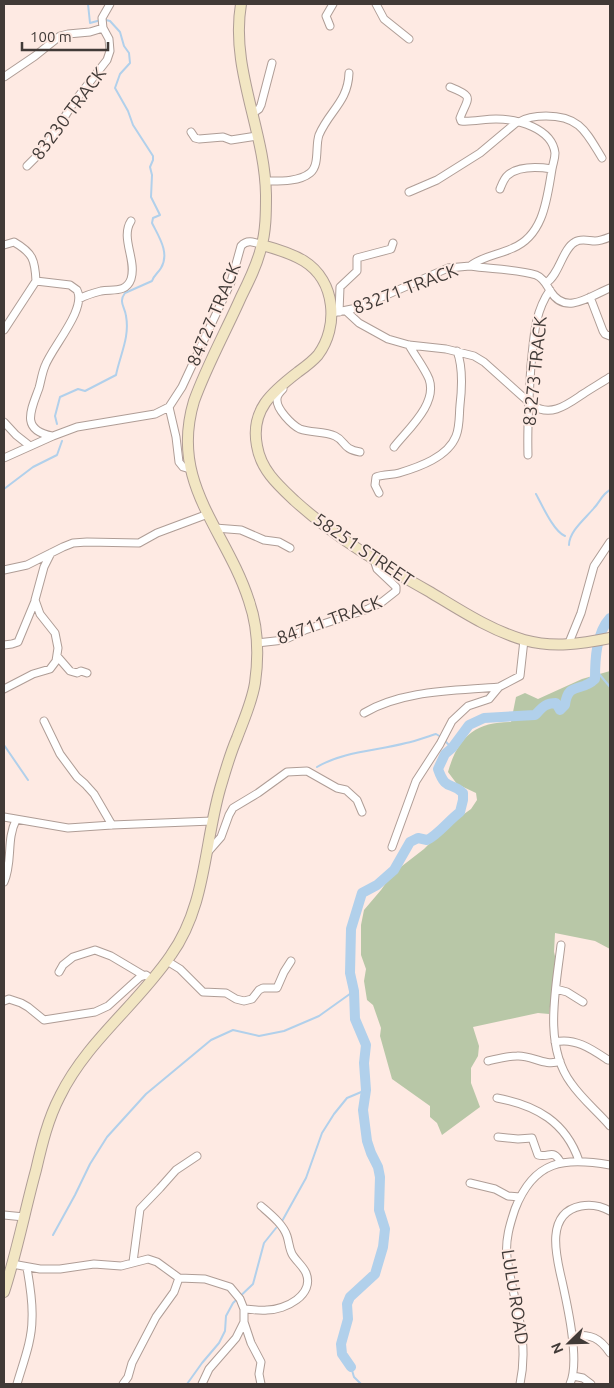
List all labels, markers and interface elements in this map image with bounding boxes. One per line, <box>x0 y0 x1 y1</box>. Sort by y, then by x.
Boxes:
scale bar <box>22 20 109 52</box>
text: 100 m <box>30 28 72 45</box>
street label: 83230 TRACK <box>27 63 109 163</box>
street label: 84727 TRACK <box>182 259 244 369</box>
street label: 83271 TRACK <box>350 259 460 317</box>
street label: 83273 TRACK <box>518 315 550 427</box>
street label: 58251 STREET <box>310 508 418 590</box>
street label: 84711 TRACK <box>274 591 384 647</box>
street label: LULU ROAD <box>499 1248 533 1346</box>
north arrow <box>544 1318 594 1368</box>
text: N <box>548 1340 566 1356</box>

